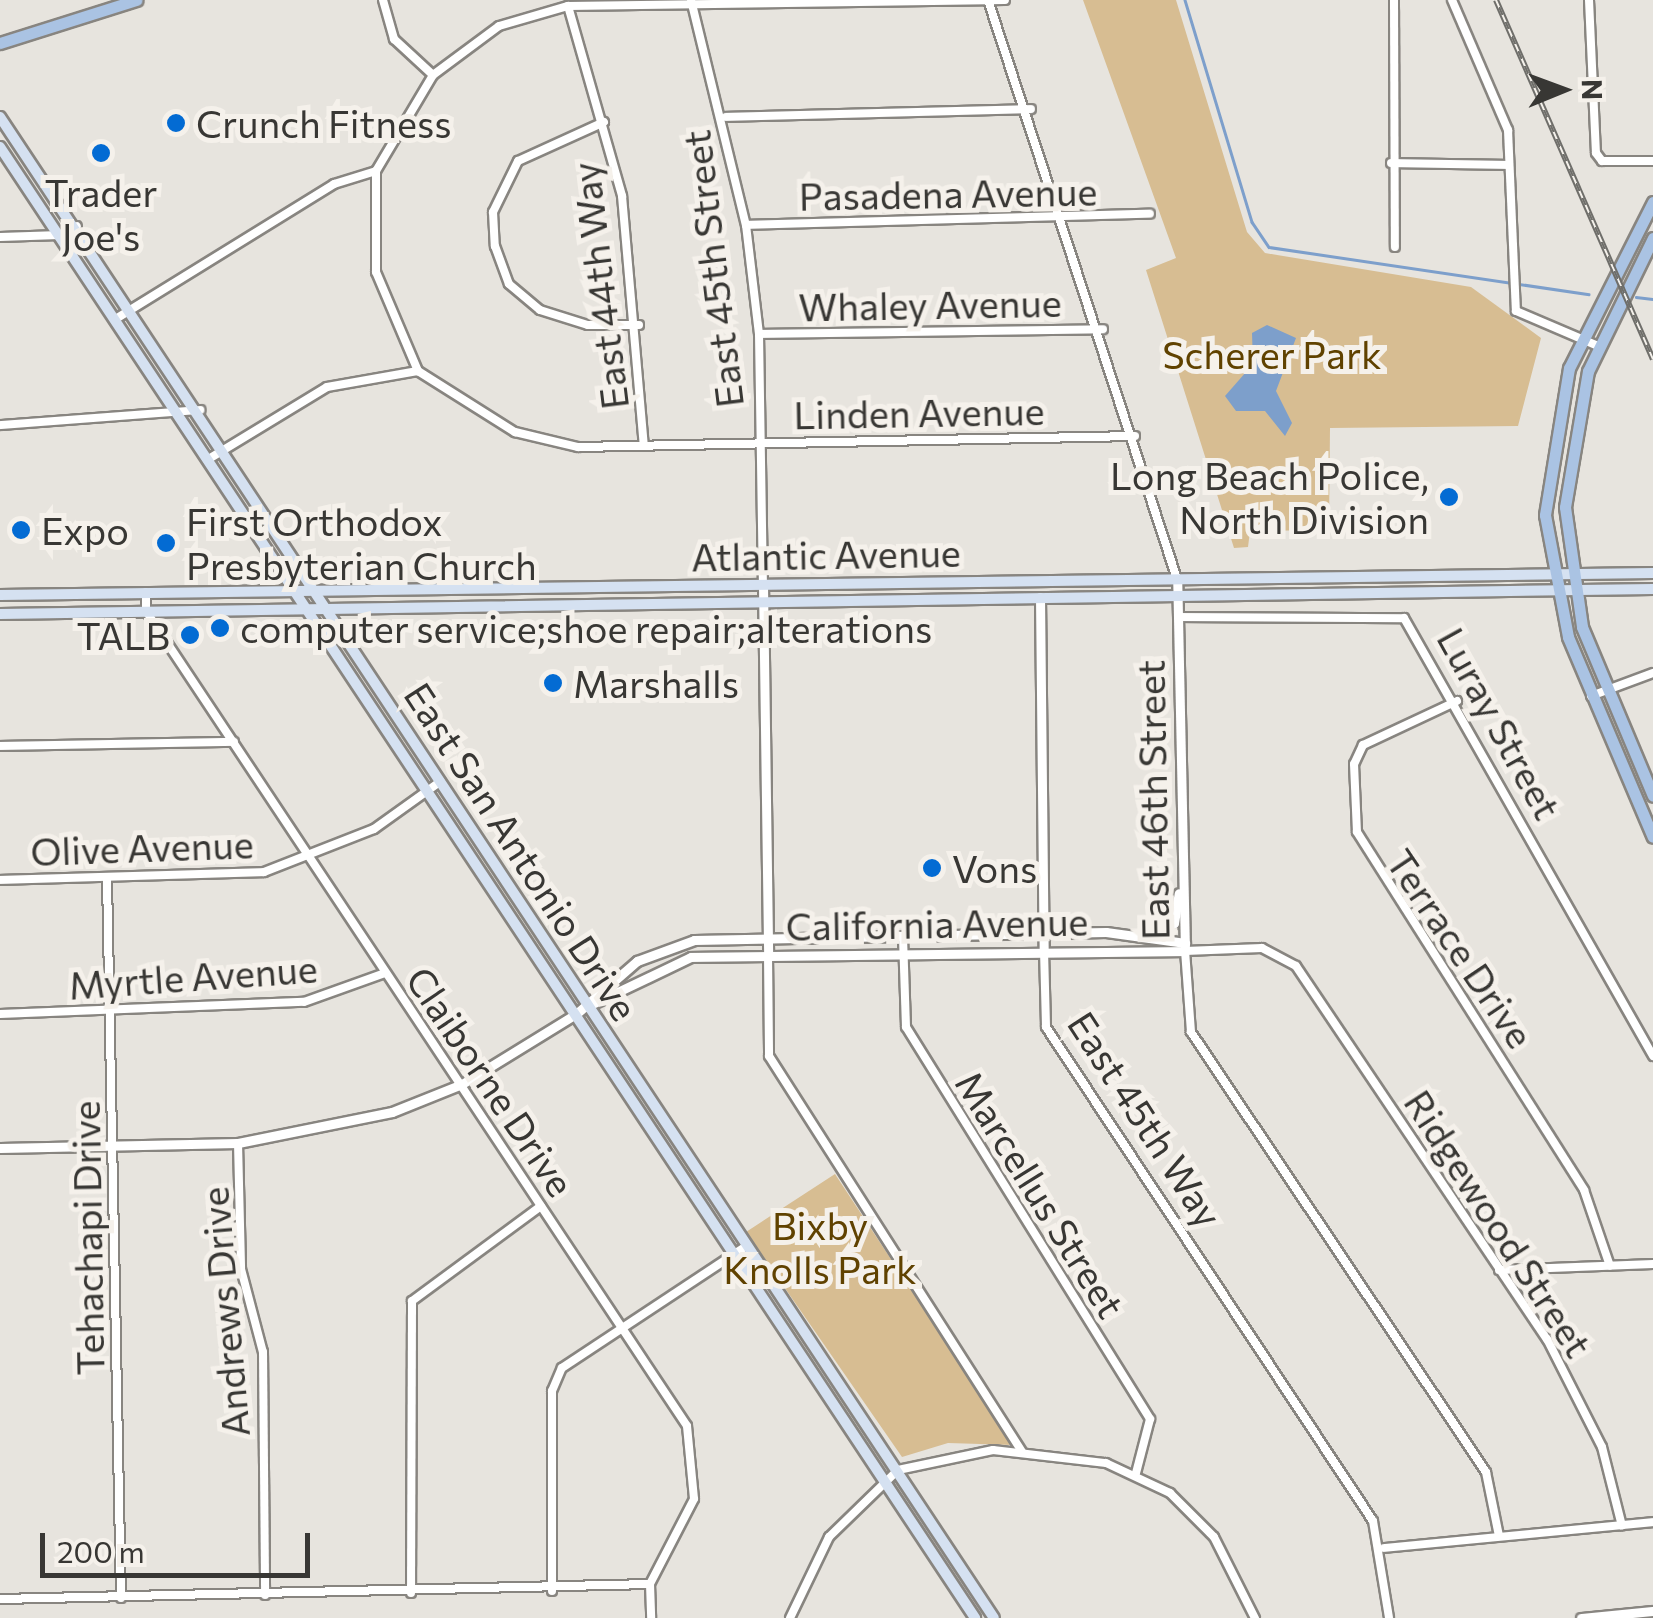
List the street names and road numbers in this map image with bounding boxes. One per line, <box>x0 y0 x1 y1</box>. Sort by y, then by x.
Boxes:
street label: East 45th Street <box>672 128 752 410</box>
street label: East 44th Way <box>561 160 637 412</box>
street label: Pasadena Avenue <box>798 168 1098 218</box>
street label: Whaley Avenue <box>798 279 1062 329</box>
street label: Linden Avenue <box>793 387 1045 437</box>
street label: Atlantic Avenue <box>691 529 961 579</box>
street label: Luray Street <box>1429 619 1571 827</box>
street label: East 46th Street <box>1127 659 1177 941</box>
street label: East San Antonio Drive <box>396 674 648 1028</box>
street label: Olive Avenue <box>30 820 254 874</box>
street label: Terrace Drive <box>1378 840 1544 1056</box>
street label: California Avenue <box>785 898 1089 948</box>
street label: Myrtle Avenue <box>67 945 319 1007</box>
street label: Claiborne Drive <box>398 958 584 1204</box>
street label: East 45th Way <box>1059 1003 1233 1235</box>
street label: Marcellus Street <box>947 1062 1135 1326</box>
street label: Ridgewood Street <box>1396 1081 1602 1365</box>
street label: Tehachapi Drive <box>62 1100 112 1376</box>
street label: Andrews Drive <box>190 1185 258 1439</box>

